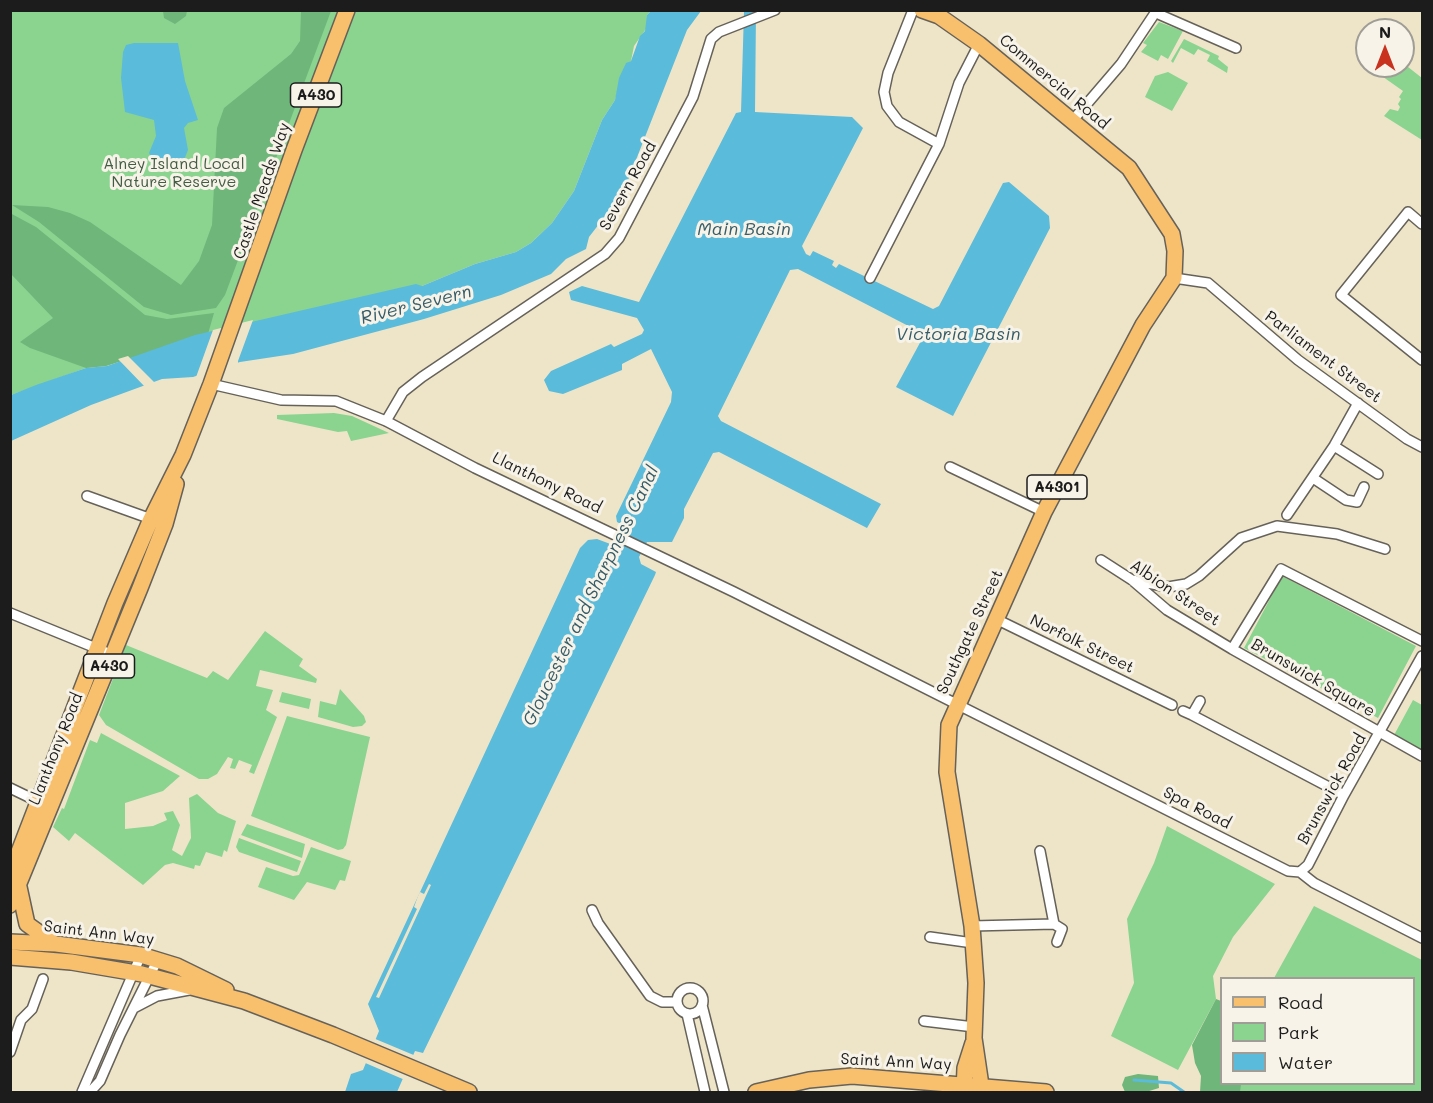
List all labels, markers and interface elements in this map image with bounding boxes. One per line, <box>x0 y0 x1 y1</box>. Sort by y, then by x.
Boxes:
north arrow <box>1355 18 1415 78</box>
text: N <box>1379 21 1391 42</box>
street label: Commercial Road <box>995 30 1113 134</box>
road number: A430 <box>290 83 342 107</box>
street label: Castle Meads Way <box>230 120 294 262</box>
street label: Severn Road <box>596 138 660 234</box>
park label: Alney Island Local Nature Reserve <box>103 154 245 192</box>
water label: Main Basin <box>697 218 791 240</box>
water label: River Severn <box>358 281 474 329</box>
street label: Parliament Street <box>1261 307 1385 407</box>
water label: Victoria Basin <box>896 323 1020 345</box>
street label: Llanthony Road <box>489 448 605 518</box>
water label: Gloucester and Sharpness Canal <box>518 462 664 730</box>
road number: A4301 <box>1027 475 1087 499</box>
street label: Albion Street <box>1126 556 1224 630</box>
street label: Southgate Street <box>933 567 1007 697</box>
street label: Norfolk Street <box>1027 610 1137 678</box>
street label: Brunswick Square <box>1248 635 1378 721</box>
road number: A430 <box>84 654 134 678</box>
street label: Llanthony Road <box>25 690 87 808</box>
street label: Brunswick Road <box>1294 730 1370 848</box>
street label: Spa Road <box>1160 783 1234 833</box>
street label: Saint Ann Way <box>43 917 155 949</box>
legend <box>1220 977 1415 1085</box>
text: Road <box>1278 990 1323 1014</box>
text: Park <box>1278 1020 1319 1044</box>
street label: Saint Ann Way <box>840 1050 952 1074</box>
text: Water <box>1278 1050 1333 1074</box>

